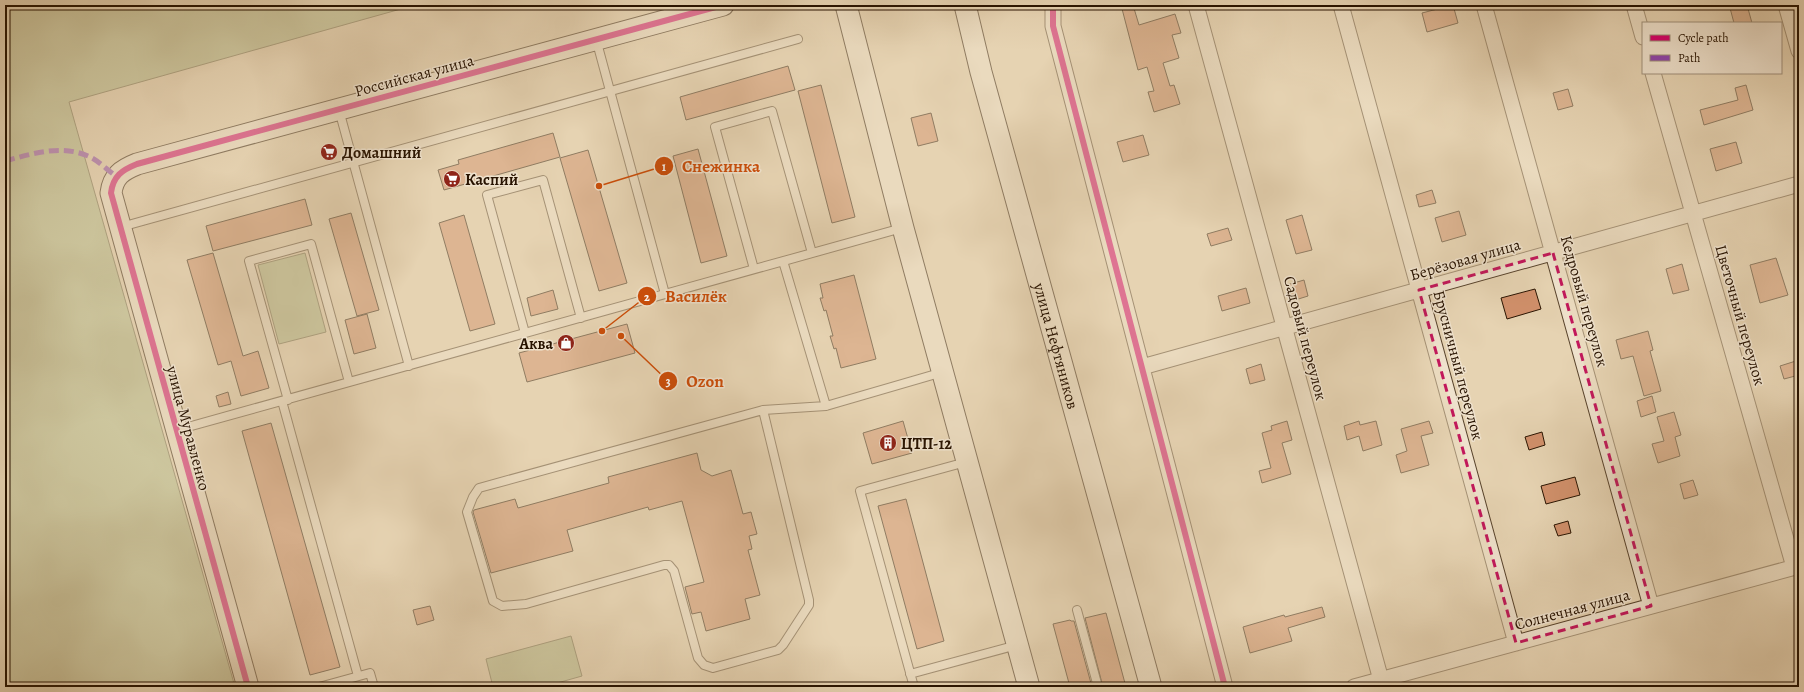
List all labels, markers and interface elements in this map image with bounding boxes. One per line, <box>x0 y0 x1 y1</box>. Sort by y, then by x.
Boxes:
legend <box>1642 22 1782 74</box>
text: Cycle path <box>1678 30 1729 46</box>
street label: Российская улица <box>352 49 477 102</box>
text: Path <box>1678 50 1701 66</box>
supermarket icon: Домашний <box>319 142 339 162</box>
place label: Домашний <box>342 142 421 164</box>
callout: Снежинка <box>654 152 768 181</box>
text: Снежинка <box>682 155 761 178</box>
text: 1 <box>662 159 667 175</box>
supermarket icon: Каспий <box>442 169 462 189</box>
place label: Каспий <box>465 169 518 191</box>
street label: Берёзовая улица <box>1407 233 1524 286</box>
street label: Кедровый переулок <box>1555 233 1613 370</box>
street label: Цветочный переулок <box>1709 242 1771 388</box>
street label: Садовый переулок <box>1278 274 1332 403</box>
street label: улица Нефтяников <box>1028 280 1084 412</box>
callout: Василёк <box>637 282 735 311</box>
text: Василёк <box>665 285 727 308</box>
street label: Брусничный переулок <box>1427 288 1489 443</box>
text: 2 <box>644 289 650 305</box>
place label: Аква <box>518 333 553 355</box>
shop icon: Аква <box>556 333 576 353</box>
street label: улица Муравленко <box>161 362 215 493</box>
callout: Ozon <box>658 367 732 396</box>
text: Ozon <box>686 370 724 393</box>
text: 3 <box>665 374 671 390</box>
building icon: ЦТП-12 <box>878 433 898 453</box>
place label: ЦТП-12 <box>901 433 952 455</box>
street label: Солнечная улица <box>1512 584 1633 636</box>

